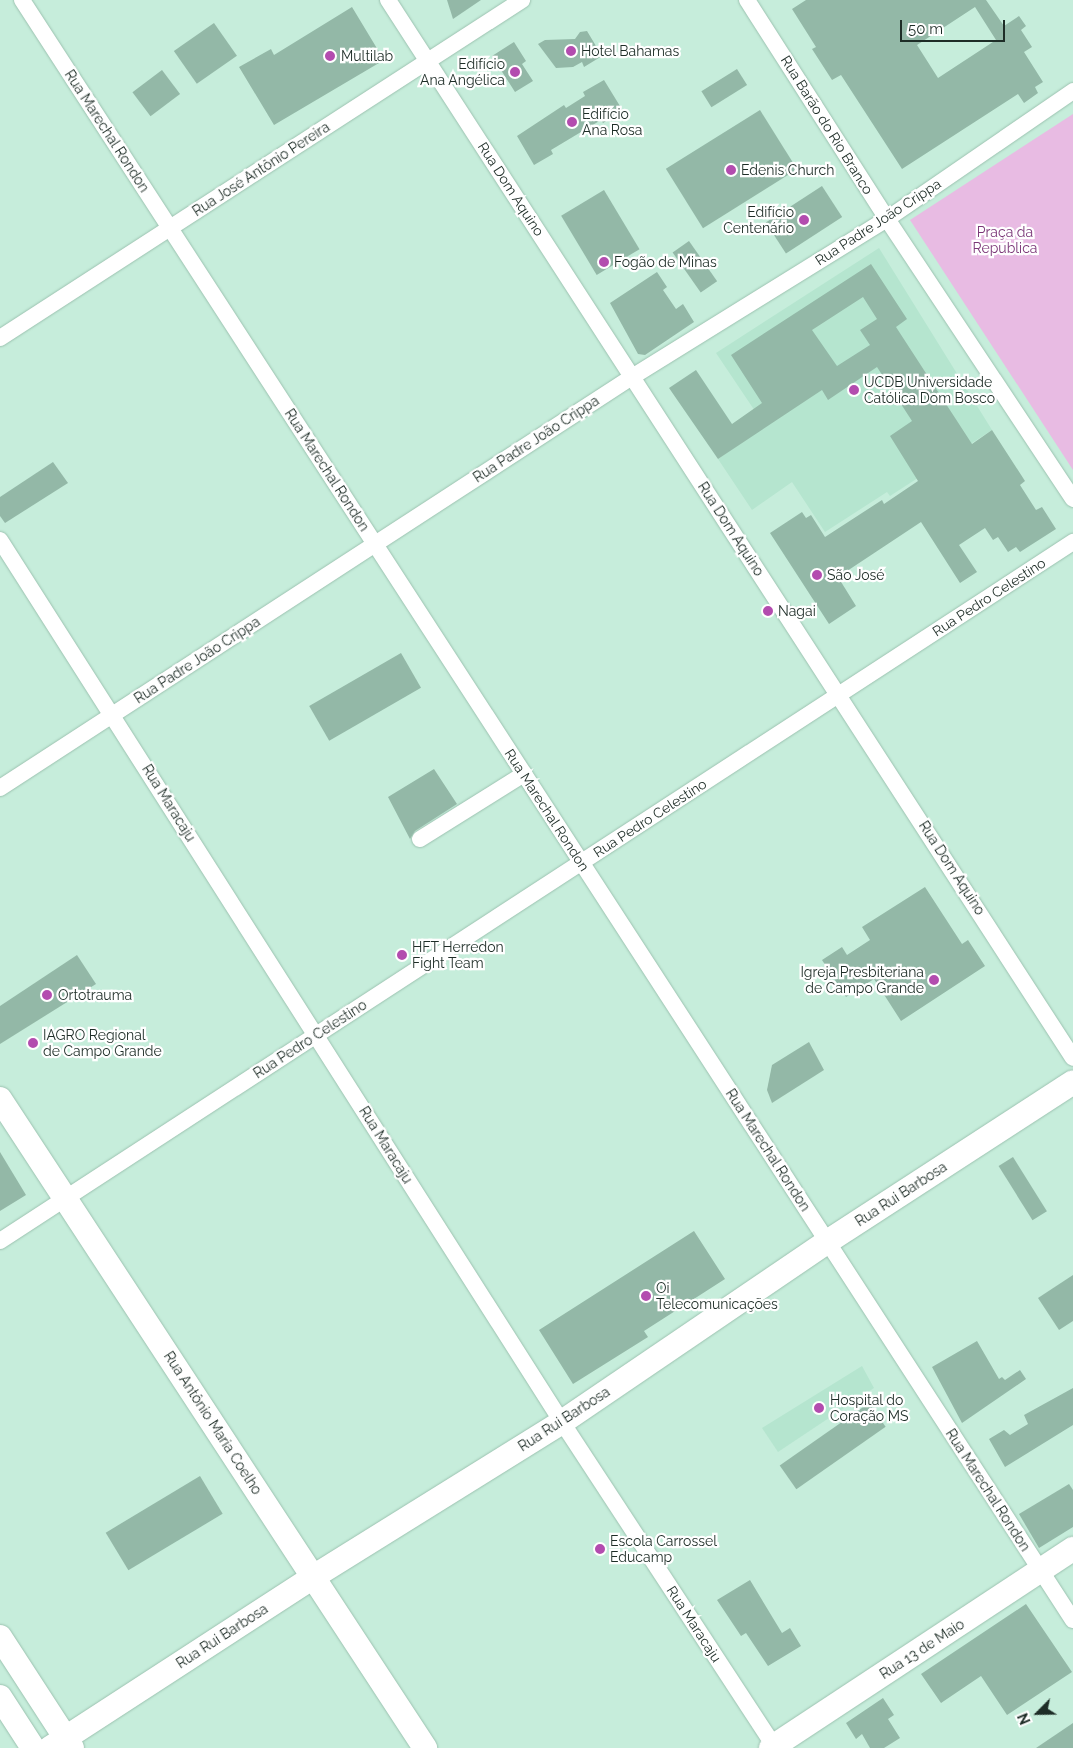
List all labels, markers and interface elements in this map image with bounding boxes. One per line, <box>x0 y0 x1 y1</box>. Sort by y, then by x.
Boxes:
scale bar <box>903 10 1008 42</box>
text: 50 m <box>908 20 943 38</box>
place label: Hotel Bahamas <box>581 43 680 59</box>
marker: Hotel Bahamas <box>565 45 577 57</box>
place label: Multilab <box>341 48 393 64</box>
marker: Multilab <box>323 49 337 63</box>
street label: Rua Barão do Rio Branco <box>777 52 877 198</box>
place label: Edifício Ana Angélica <box>420 56 505 88</box>
marker: Edifício Ana Angélica <box>509 66 521 78</box>
street label: Rua Marechal Rondon <box>61 67 153 195</box>
place label: Edifício Ana Rosa <box>582 106 642 138</box>
marker: Edifício Ana Rosa <box>566 116 578 128</box>
street label: Rua José Antônio Pereira <box>189 118 333 220</box>
street label: Rua Dom Aquino <box>474 139 548 239</box>
place label: Edenis Church <box>741 162 834 178</box>
marker: Edenis Church <box>725 164 737 176</box>
street label: Rua Padre João Crippa <box>812 175 944 269</box>
place label: Edifício Centenário <box>723 204 794 236</box>
marker: Edifício Centenário <box>798 214 810 226</box>
park label: Praça da Republica <box>973 224 1037 256</box>
place label: Fogão de Minas <box>614 254 717 270</box>
marker: Fogão de Minas <box>598 256 610 268</box>
place label: UCDB Universidade Católica Dom Bosco <box>864 374 995 407</box>
marker: UCDB Universidade Católica Dom Bosco <box>848 384 860 396</box>
street label: Rua Padre João Crippa <box>470 392 602 486</box>
street label: Rua Marechal Rondon <box>281 406 373 534</box>
street label: Rua Dom Aquino <box>694 479 768 579</box>
street label: Rua Pedro Celestino <box>929 554 1049 640</box>
place label: São José <box>827 567 885 583</box>
marker: São José <box>811 569 823 581</box>
place label: Nagai <box>778 603 816 619</box>
marker: Nagai <box>762 605 774 617</box>
street label: Rua Padre João Crippa <box>131 613 263 707</box>
street label: Rua Marechal Rondon <box>501 746 593 874</box>
street label: Rua Maracaju <box>139 761 199 845</box>
street label: Rua Pedro Celestino <box>590 775 710 861</box>
street label: Rua Dom Aquino <box>915 818 989 918</box>
place label: HFT Herredon Fight Team <box>412 939 504 972</box>
marker: HFT Herredon Fight Team <box>396 949 408 961</box>
place label: Igreja Presbiteriana de Campo Grande <box>800 964 924 996</box>
marker: Igreja Presbiteriana de Campo Grande <box>928 974 940 986</box>
place label: Ortotrauma <box>58 987 132 1003</box>
marker: Ortotrauma <box>40 988 54 1002</box>
street label: Rua Pedro Celestino <box>250 996 370 1082</box>
place label: IAGRO Regional de Campo Grande <box>43 1027 162 1060</box>
marker: IAGRO Regional de Campo Grande <box>27 1037 39 1049</box>
street label: Rua Marechal Rondon <box>722 1086 814 1214</box>
street label: Rua Maracaju <box>356 1103 416 1187</box>
street label: Rua Rui Barbosa <box>852 1158 950 1230</box>
place label: Oi Telecomunicações <box>656 1280 778 1312</box>
marker: Oi Telecomunicações <box>640 1290 652 1302</box>
street label: Rua Antônio Maria Coelho <box>160 1348 266 1498</box>
street label: Rua Rui Barbosa <box>515 1383 613 1455</box>
place label: Hospital do Coração MS <box>830 1392 908 1424</box>
marker: Hospital do Coração MS <box>812 1401 826 1415</box>
street label: Rua Marechal Rondon <box>942 1426 1034 1554</box>
place label: Escola Carrossel Educamp <box>610 1533 717 1565</box>
marker: Escola Carrossel Educamp <box>594 1543 606 1555</box>
street label: Rua Maracaju <box>663 1583 725 1665</box>
street label: Rua Rui Barbosa <box>173 1600 271 1672</box>
street label: Rua 13 de Maio <box>877 1615 967 1683</box>
north arrow <box>1013 1688 1063 1738</box>
text: N <box>1015 1711 1034 1727</box>

